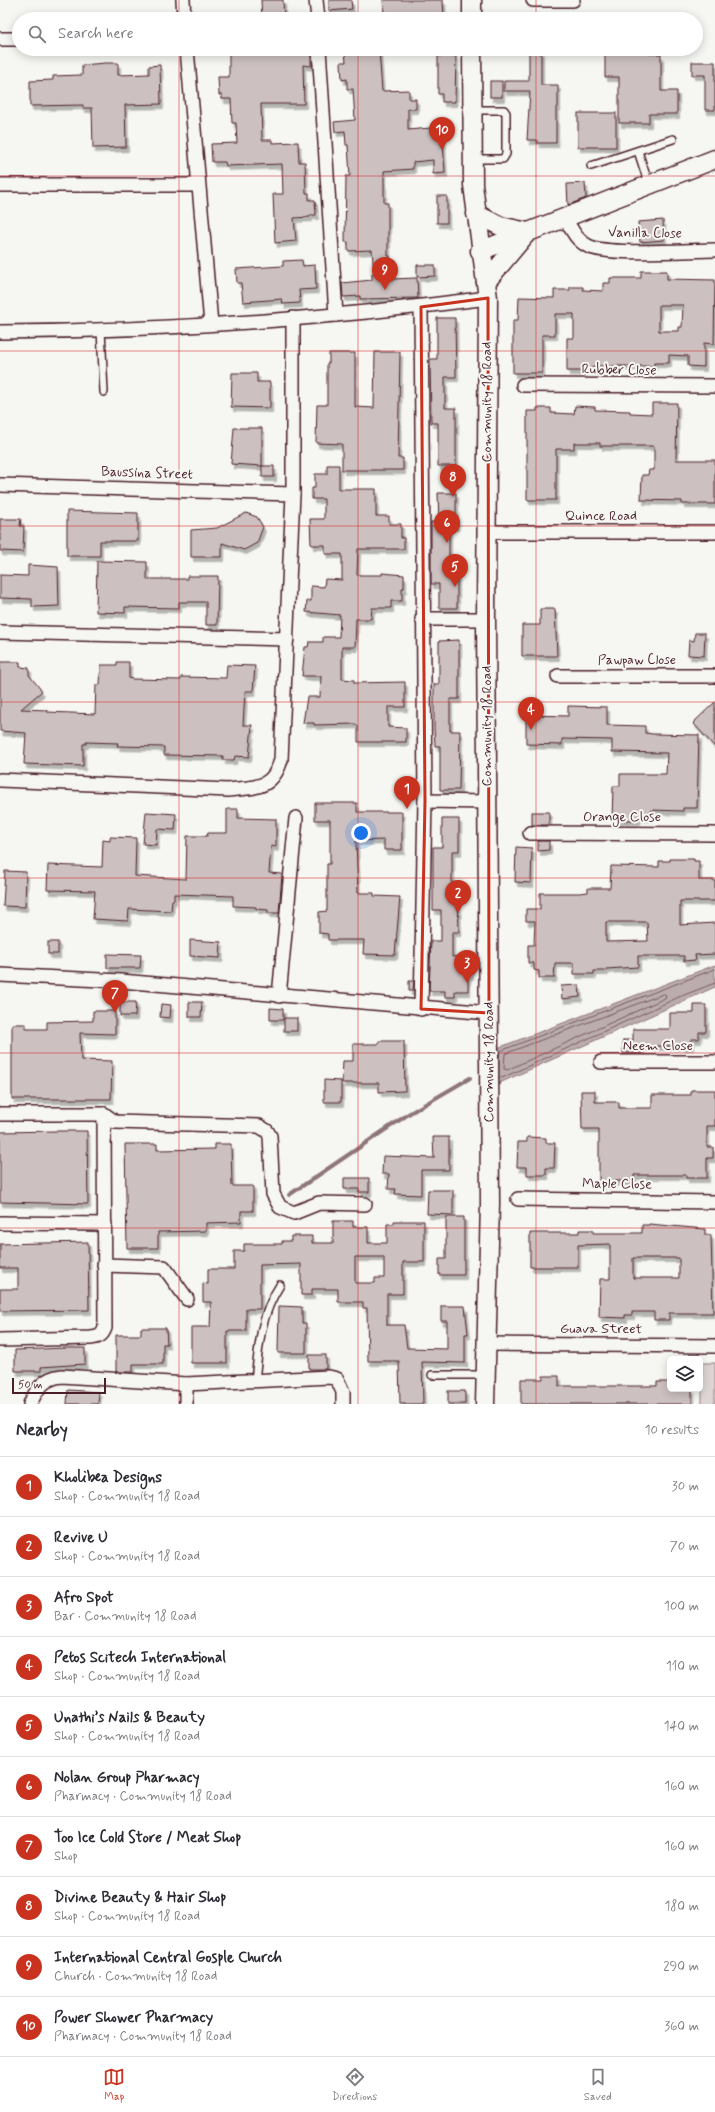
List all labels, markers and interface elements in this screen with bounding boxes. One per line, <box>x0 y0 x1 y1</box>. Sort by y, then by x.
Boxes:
search box <box>12 12 703 56</box>
icon: search <box>26 23 48 45</box>
text: Search here <box>58 24 134 44</box>
pin: 10 <box>429 117 455 150</box>
street label: Vanilla Close <box>608 223 682 243</box>
pin: 9 <box>372 257 398 290</box>
street label: Community 18 Road <box>478 342 496 462</box>
street label: Rubber Close <box>581 360 657 380</box>
street label: Baussina Street <box>101 462 193 484</box>
pin: 8 <box>440 464 466 497</box>
street label: Quince Road <box>565 507 637 525</box>
pin: 6 <box>434 510 460 543</box>
pin: 5 <box>442 554 468 587</box>
street label: Pawpaw Close <box>598 651 676 669</box>
street label: Community 18 Road <box>478 666 496 786</box>
pin: 4 <box>518 697 544 730</box>
pin: 1 <box>394 776 420 809</box>
street label: Orange Close <box>583 808 661 827</box>
your location <box>351 823 371 843</box>
pin: 2 <box>445 880 471 913</box>
pin: 3 <box>454 950 480 983</box>
pin: 7 <box>102 980 128 1013</box>
street label: Community 18 Road <box>480 1002 498 1122</box>
street label: Neem Close <box>623 1037 693 1055</box>
street label: Maple Close <box>582 1174 652 1194</box>
street label: Guava Street <box>560 1320 642 1338</box>
map controls <box>667 1356 703 1392</box>
button: layers <box>667 1356 703 1392</box>
scale bar <box>12 1376 106 1395</box>
text: 50 m <box>18 1378 43 1392</box>
text: Nearby <box>16 1419 68 1441</box>
text: 10 results <box>645 1422 699 1439</box>
text: Kholibea Designs <box>54 1468 162 1488</box>
text: 1 <box>26 1478 32 1495</box>
text: 30 m <box>672 1478 699 1495</box>
text: Shop · Community 18 Road <box>54 1488 200 1505</box>
text: Revive U <box>54 1528 108 1548</box>
text: 2 <box>26 1538 32 1555</box>
text: 70 m <box>670 1538 699 1555</box>
text: Shop · Community 18 Road <box>54 1548 200 1565</box>
text: Afro Spot <box>54 1588 114 1608</box>
text: 3 <box>26 1598 32 1615</box>
text: 100 m <box>664 1598 699 1615</box>
text: Bar · Community 18 Road <box>54 1608 197 1625</box>
text: Petos Scitech International <box>54 1648 226 1668</box>
text: 4 <box>25 1658 33 1675</box>
text: 110 m <box>666 1658 699 1675</box>
text: Shop · Community 18 Road <box>54 1668 200 1685</box>
text: Unathi’s Nails & Beauty <box>54 1708 205 1728</box>
text: 5 <box>25 1718 33 1735</box>
text: 140 m <box>664 1718 699 1735</box>
text: Shop · Community 18 Road <box>54 1728 200 1745</box>
text: Nolan Group Pharmacy <box>54 1768 200 1788</box>
text: 6 <box>26 1778 32 1795</box>
text: 160 m <box>664 1778 699 1795</box>
text: Pharmacy · Community 18 Road <box>54 1788 232 1805</box>
text: Too Ice Cold Store / Meat Shop <box>54 1828 241 1848</box>
text: 7 <box>25 1838 33 1855</box>
text: 160 m <box>664 1838 699 1855</box>
text: Shop <box>54 1848 78 1865</box>
text: Divine Beauty & Hair Shop <box>54 1888 226 1908</box>
text: 8 <box>25 1898 33 1915</box>
text: 180 m <box>664 1898 699 1915</box>
text: Shop · Community 18 Road <box>54 1908 200 1925</box>
text: International Central Gosple Church <box>54 1948 282 1968</box>
text: 9 <box>26 1958 32 1975</box>
text: 290 m <box>663 1958 699 1975</box>
text: Church · Community 18 Road <box>54 1968 217 1985</box>
text: Power Shower Pharmacy <box>54 2008 213 2028</box>
text: 10 <box>22 2018 36 2035</box>
text: 360 m <box>664 2018 699 2035</box>
text: Pharmacy · Community 18 Road <box>54 2028 232 2045</box>
tab: Map <box>103 2066 125 2104</box>
tab: Directions <box>332 2066 377 2104</box>
tab: Saved <box>584 2066 612 2104</box>

